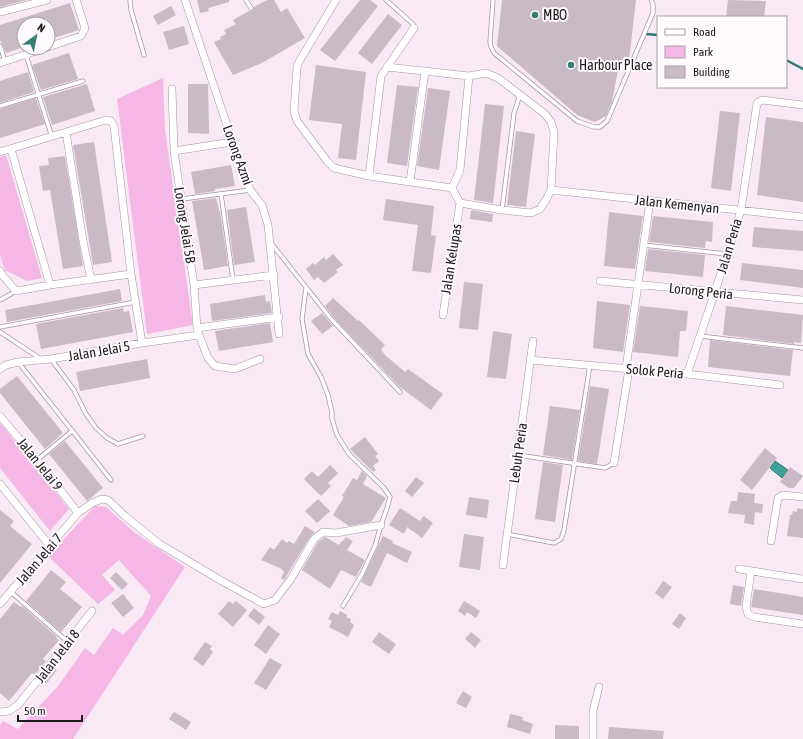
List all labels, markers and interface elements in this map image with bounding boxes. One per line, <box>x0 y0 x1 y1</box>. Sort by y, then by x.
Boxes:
place label: MBO <box>543 7 567 23</box>
marker: MBO <box>530 10 540 20</box>
north arrow <box>16 16 56 56</box>
legend <box>657 16 787 88</box>
text: N <box>35 21 47 34</box>
text: Road <box>693 25 716 39</box>
text: Park <box>693 45 714 59</box>
place label: Harbour Place <box>579 57 652 73</box>
marker: Harbour Place <box>566 60 576 70</box>
text: Building <box>693 65 731 79</box>
street label: Lorong Azmi <box>220 123 256 187</box>
street label: Lorong Jelai 5B <box>171 186 199 265</box>
street label: Jalan Kemenyan <box>634 192 720 216</box>
street label: Jalan Peria <box>713 216 745 276</box>
street label: Jalan Kelupas <box>438 222 464 296</box>
street label: Lorong Peria <box>668 280 734 302</box>
street label: Jalan Jelai 5 <box>67 338 131 364</box>
street label: Solok Peria <box>626 361 684 381</box>
street label: Lebuh Peria <box>506 422 530 484</box>
street label: Jalan Jelai 9 <box>14 435 66 493</box>
street label: Jalan Jelai 7 <box>12 530 66 588</box>
street label: Jalan Jelai 8 <box>31 626 83 686</box>
scale bar <box>18 697 82 723</box>
text: 50 m <box>24 704 46 718</box>

